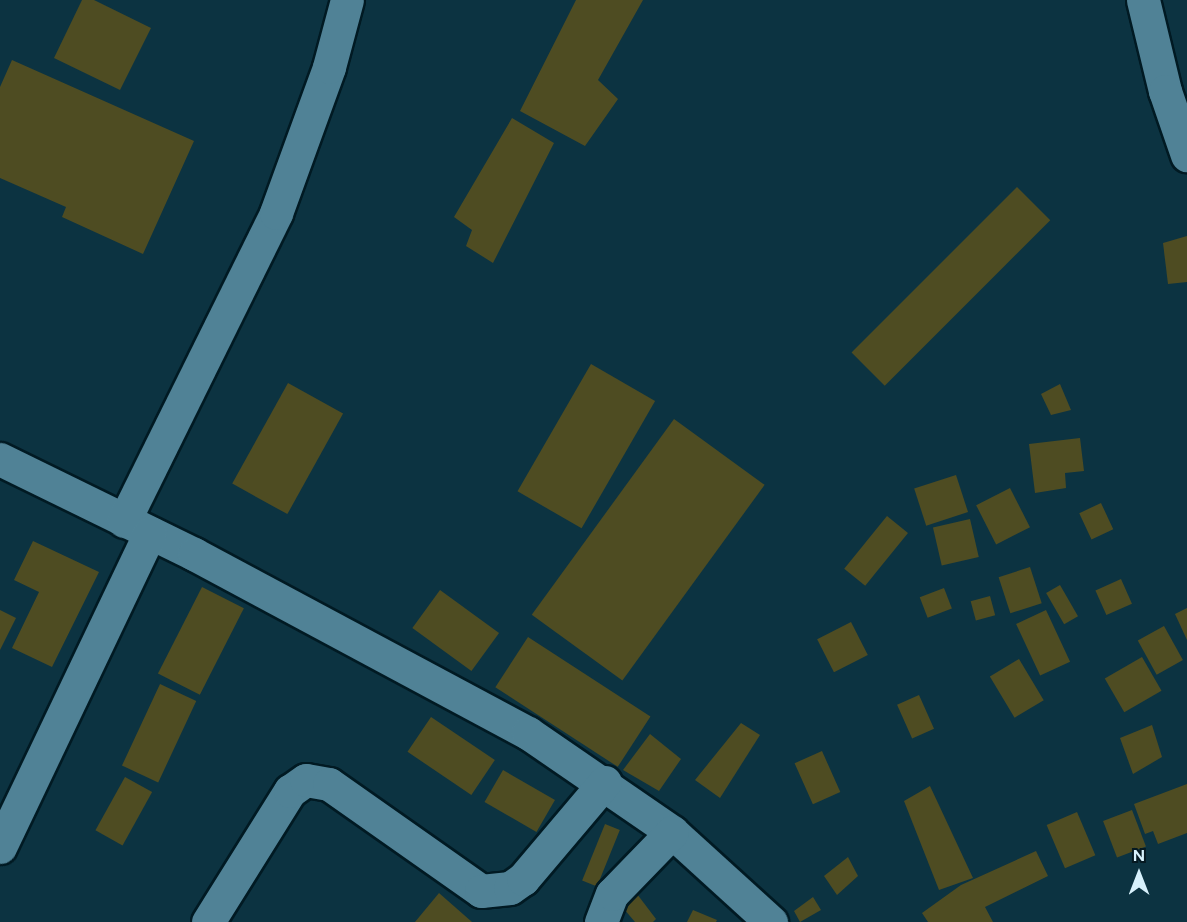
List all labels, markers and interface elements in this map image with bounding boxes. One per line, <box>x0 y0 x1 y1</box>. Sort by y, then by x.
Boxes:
north arrow <box>1109 844 1169 904</box>
text: N <box>1133 846 1145 865</box>

